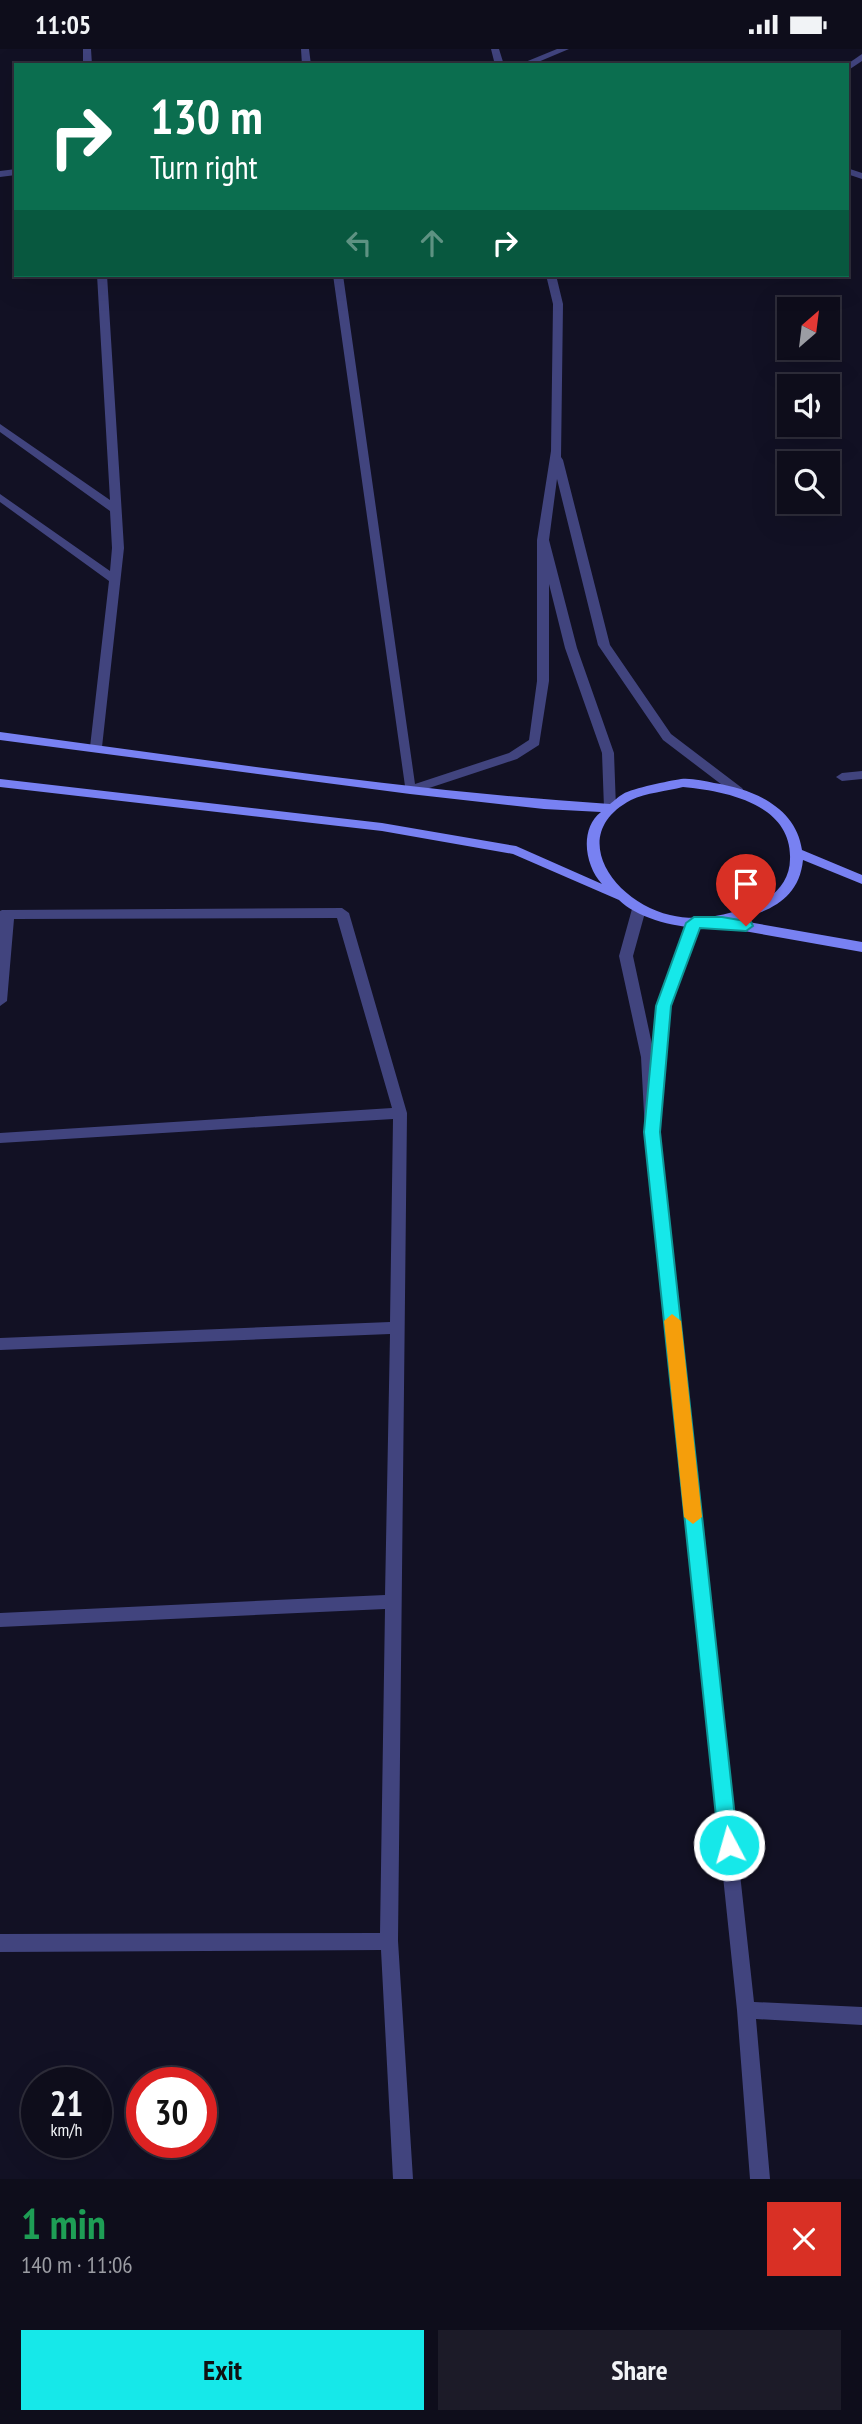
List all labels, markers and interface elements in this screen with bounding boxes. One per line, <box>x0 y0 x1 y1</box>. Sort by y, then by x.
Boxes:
text: 11:05 <box>35 8 91 41</box>
text: 130 m <box>150 84 263 148</box>
icon: right <box>35 91 126 182</box>
text: Turn right <box>150 146 258 188</box>
icon: left <box>340 224 378 262</box>
icon: ahead <box>413 224 451 262</box>
icon: right <box>486 224 524 262</box>
north arrow <box>777 297 840 361</box>
map controls <box>777 297 840 514</box>
button: sound <box>777 374 840 437</box>
button: search <box>777 451 840 514</box>
pin <box>716 854 776 926</box>
icon: arrive <box>727 865 765 903</box>
position arrow <box>692 1808 766 1882</box>
speed limit sign: 30 <box>126 2067 217 2158</box>
text: 21 <box>50 2080 83 2126</box>
text: km/h <box>51 2118 82 2141</box>
text: 1 min <box>21 2196 106 2251</box>
button: close <box>767 2202 841 2276</box>
text: 140 m · 11:06 <box>21 2250 133 2279</box>
button: Exit <box>21 2330 424 2410</box>
button: Share <box>438 2330 841 2410</box>

